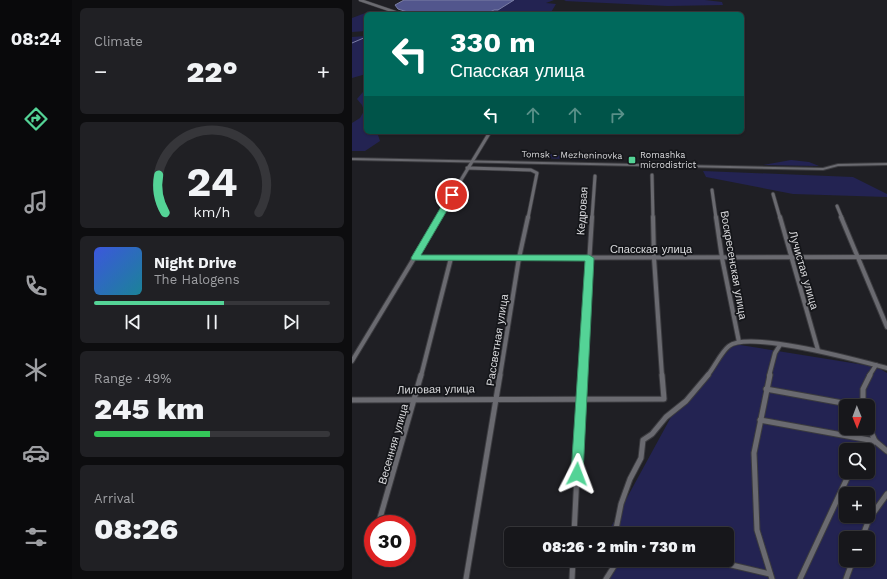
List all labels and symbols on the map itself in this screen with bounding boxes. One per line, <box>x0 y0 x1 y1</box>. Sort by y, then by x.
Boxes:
street label: Tomsk - Mezheninovka <box>521 149 623 161</box>
place label: Romashka microdistrict <box>640 150 697 170</box>
marker: Romashka microdistrict <box>627 155 637 165</box>
pin <box>435 178 469 212</box>
street label: Кедровая <box>574 186 591 236</box>
street label: Воскресенская улица <box>718 210 750 321</box>
street label: Лучистая улица <box>786 229 821 312</box>
street label: Спасская улица <box>610 243 693 256</box>
street label: Рассветная улица <box>484 292 511 387</box>
street label: Лиловая улица <box>397 382 476 397</box>
north arrow <box>839 399 875 435</box>
street label: Весенняя улица <box>376 402 411 486</box>
position arrow <box>556 453 598 495</box>
speed limit sign: 30 <box>364 515 416 567</box>

